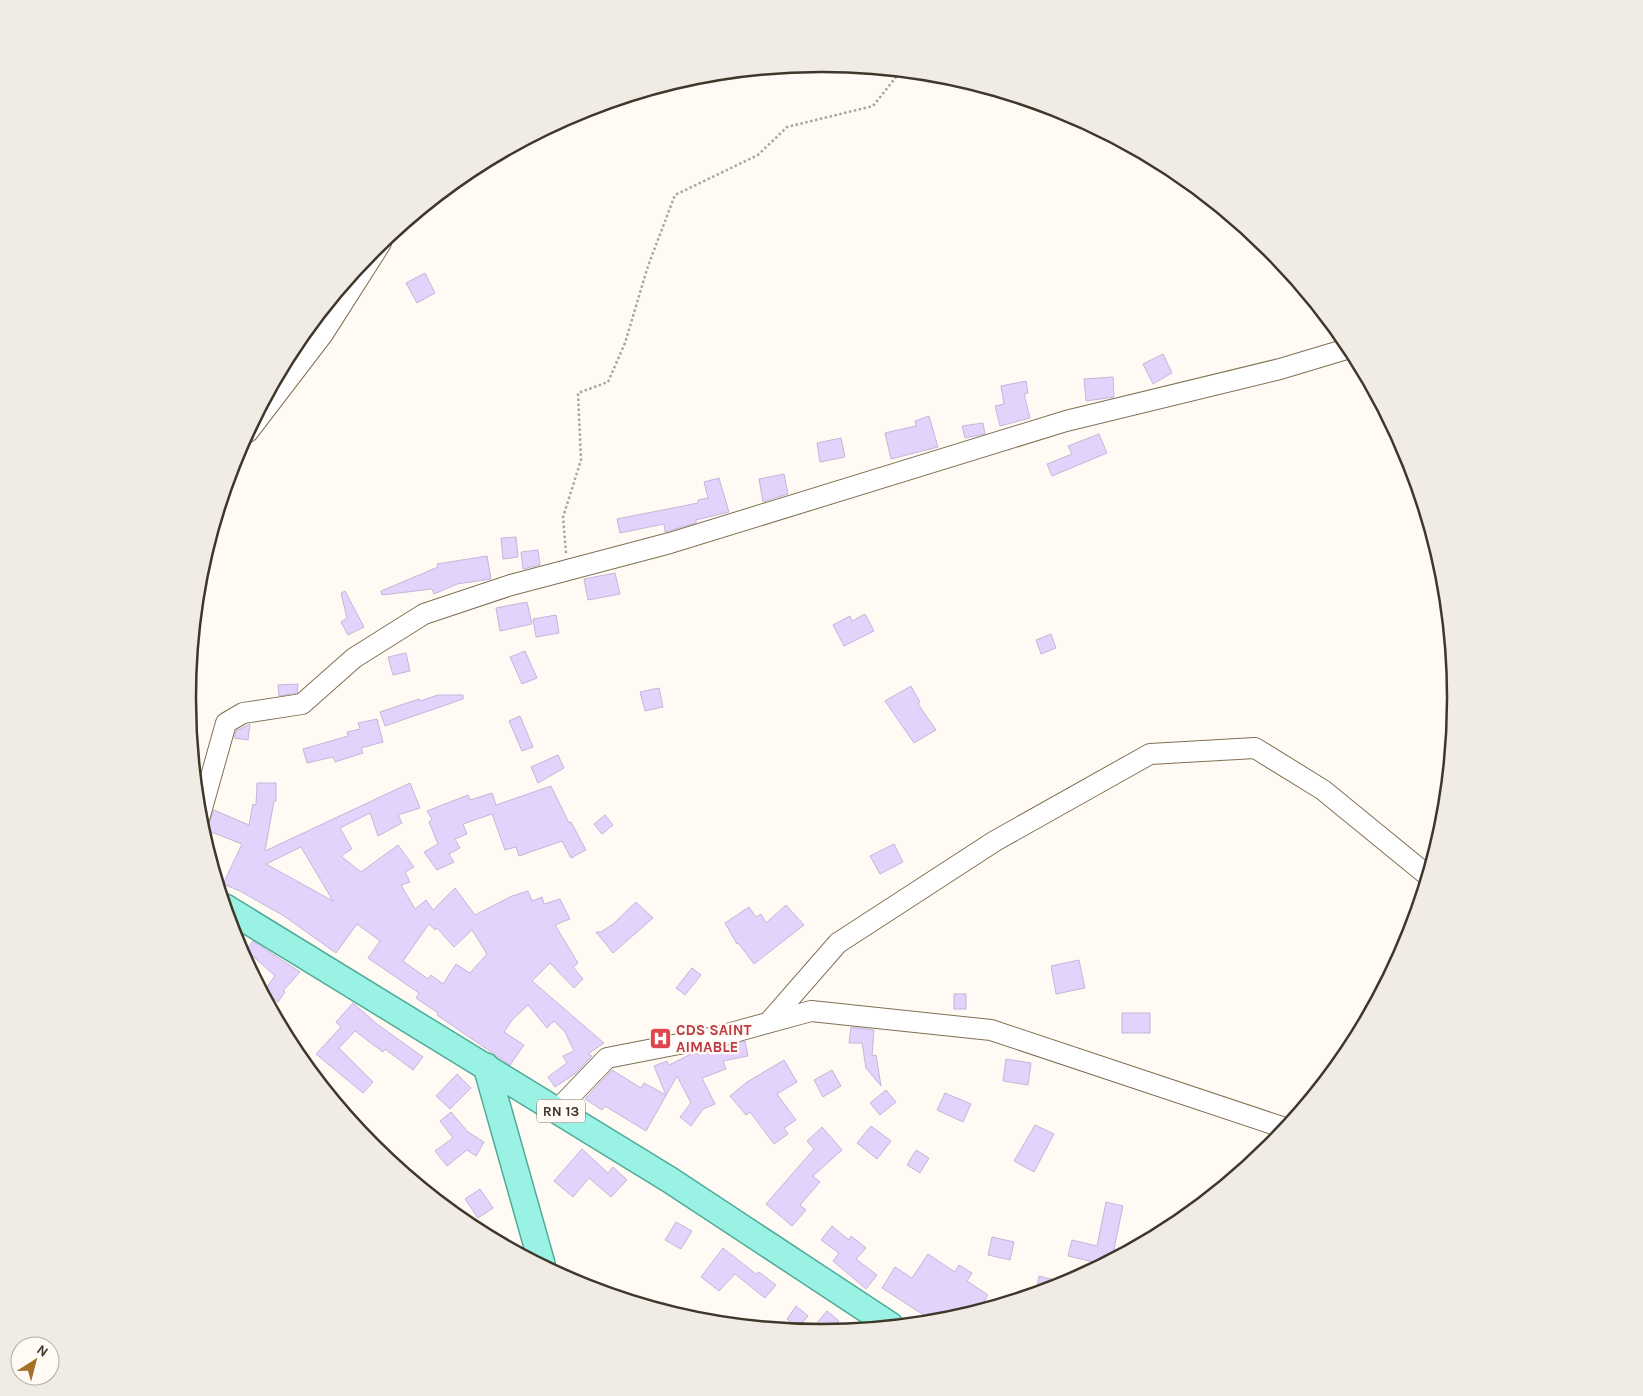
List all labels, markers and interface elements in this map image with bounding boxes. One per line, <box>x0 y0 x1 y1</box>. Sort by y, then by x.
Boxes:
place label: CDS SAINT AIMABLE <box>676 1021 751 1056</box>
hospital icon: CDS SAINT AIMABLE <box>648 1027 672 1051</box>
road number: RN 13 <box>537 1100 585 1122</box>
north arrow <box>10 1336 60 1386</box>
text: N <box>33 1341 51 1361</box>

